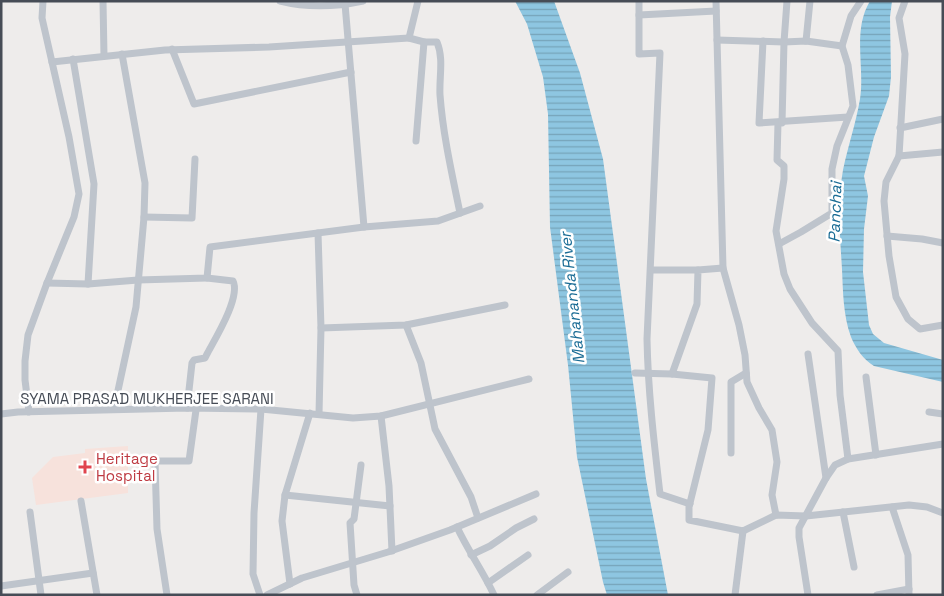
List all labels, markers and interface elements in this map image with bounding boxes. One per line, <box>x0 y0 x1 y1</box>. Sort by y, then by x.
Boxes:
water label: Panchai <box>823 179 847 243</box>
water label: Mahananda River <box>554 229 589 365</box>
street label: SYAMA PRASAD MUKHERJEE SARANI <box>20 389 274 408</box>
place label: Heritage Hospital <box>96 449 158 485</box>
marker: Heritage Hospital <box>78 460 92 474</box>

